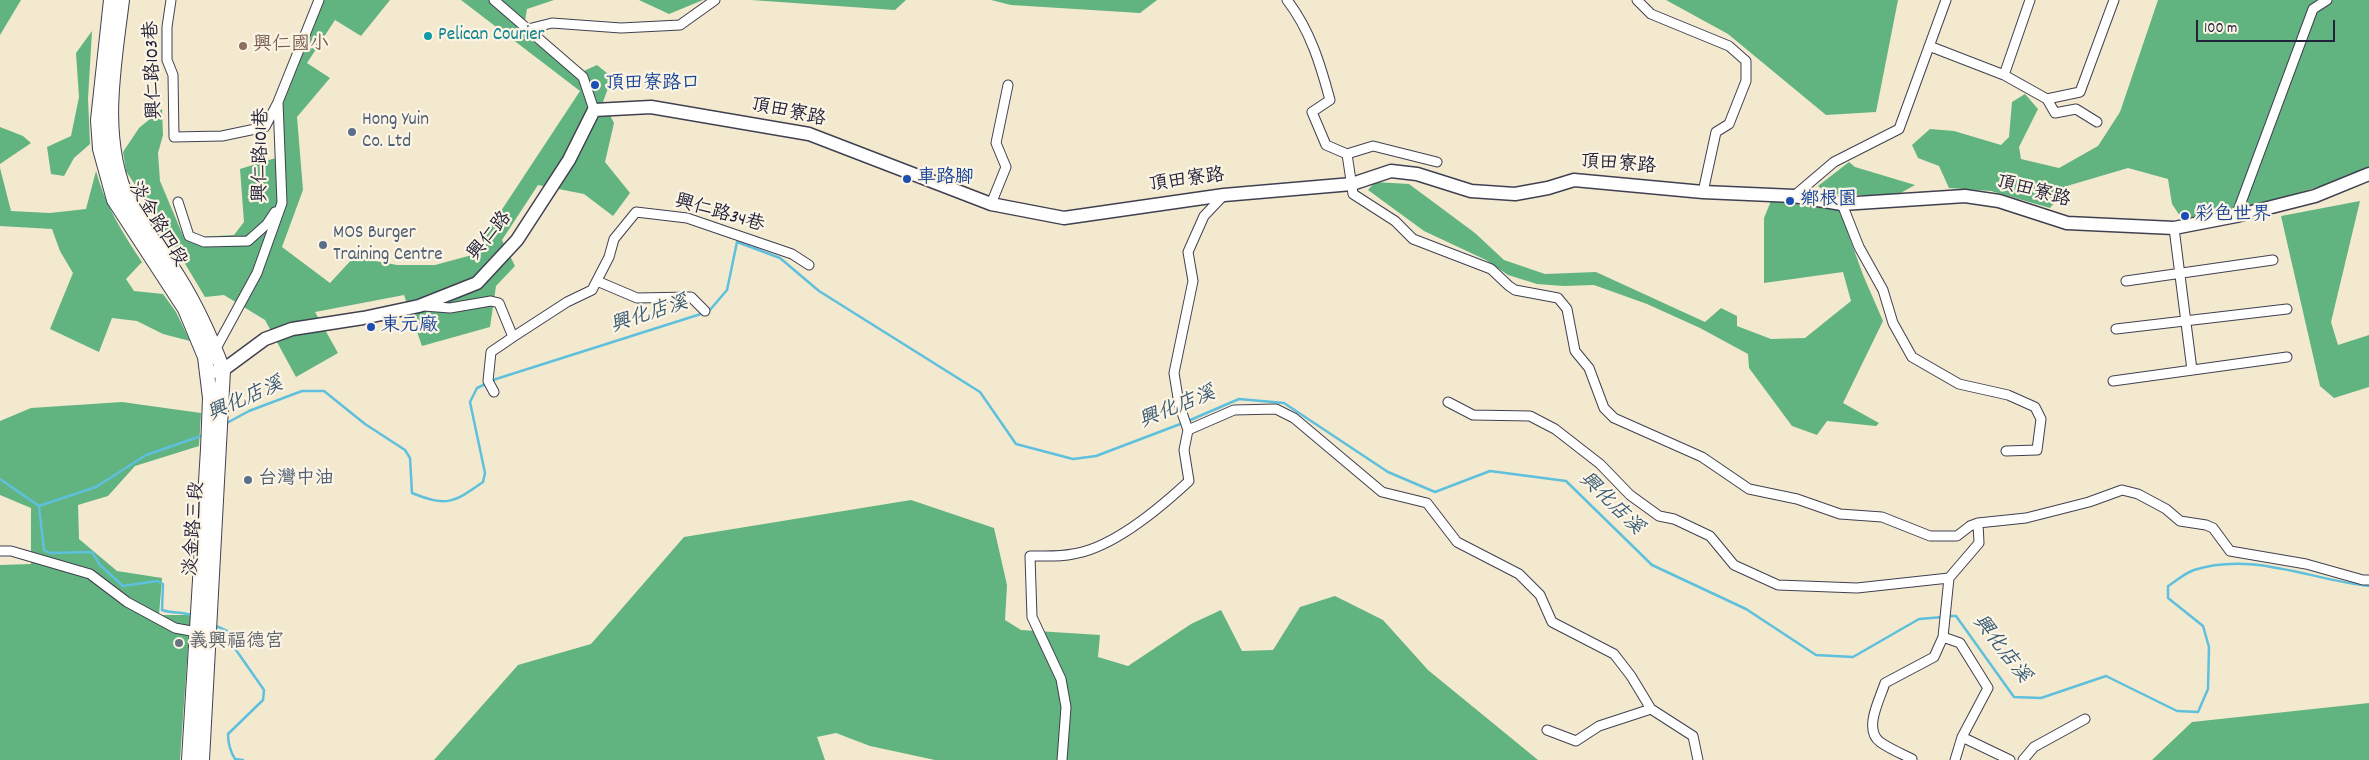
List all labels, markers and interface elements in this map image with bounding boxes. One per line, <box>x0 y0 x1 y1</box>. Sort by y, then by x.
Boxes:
scale bar <box>2199 10 2338 42</box>
text: 100 m <box>2204 18 2237 40</box>
street label: 興仁路103巷 <box>142 20 168 120</box>
place label: Pelican Courier <box>438 25 545 47</box>
marker: Pelican Courier <box>422 30 434 42</box>
place label: 興仁國小 <box>253 35 329 57</box>
marker: 興仁國小 <box>237 40 249 52</box>
place label: 頂田寮路口 <box>605 74 700 96</box>
marker: 頂田寮路口 <box>589 79 601 91</box>
street label: 頂田寮路 <box>748 95 828 133</box>
street label: 興仁路101巷 <box>251 107 275 203</box>
place label: Hong Yuin Co. Ltd <box>362 110 429 154</box>
marker: Hong Yuin Co. Ltd <box>346 126 358 138</box>
street label: 頂田寮路 <box>1579 152 1657 180</box>
street label: 頂田寮路 <box>1148 165 1226 199</box>
place label: 車路腳 <box>917 168 974 190</box>
street label: 頂田寮路 <box>1993 172 2073 214</box>
marker: 車路腳 <box>901 173 913 185</box>
street label: 淡金路四段 <box>122 178 190 272</box>
place label: 鄉根園 <box>1800 190 1857 212</box>
street label: 興仁路34巷 <box>671 191 767 239</box>
marker: 鄉根園 <box>1784 195 1796 207</box>
place label: 彩色世界 <box>2195 205 2271 227</box>
street label: 興仁路 <box>464 208 518 266</box>
marker: 彩色世界 <box>2179 210 2191 222</box>
place label: MOS Burger Training Centre <box>333 223 443 267</box>
marker: MOS Burger Training Centre <box>317 239 329 251</box>
water label: 興化店溪 <box>608 292 692 340</box>
place label: 東元廠 <box>381 316 438 338</box>
marker: 東元廠 <box>365 321 377 333</box>
water label: 興化店溪 <box>205 374 287 428</box>
water label: 興化店溪 <box>1136 383 1220 435</box>
place label: 台灣中油 <box>258 469 334 491</box>
water label: 興化店溪 <box>1573 469 1647 541</box>
marker: 台灣中油 <box>242 474 254 486</box>
street label: 淡金路三段 <box>181 481 211 577</box>
water label: 興化店溪 <box>1966 611 2034 689</box>
place label: 義興福德宮 <box>189 632 284 654</box>
marker: 義興福德宮 <box>173 637 185 649</box>

